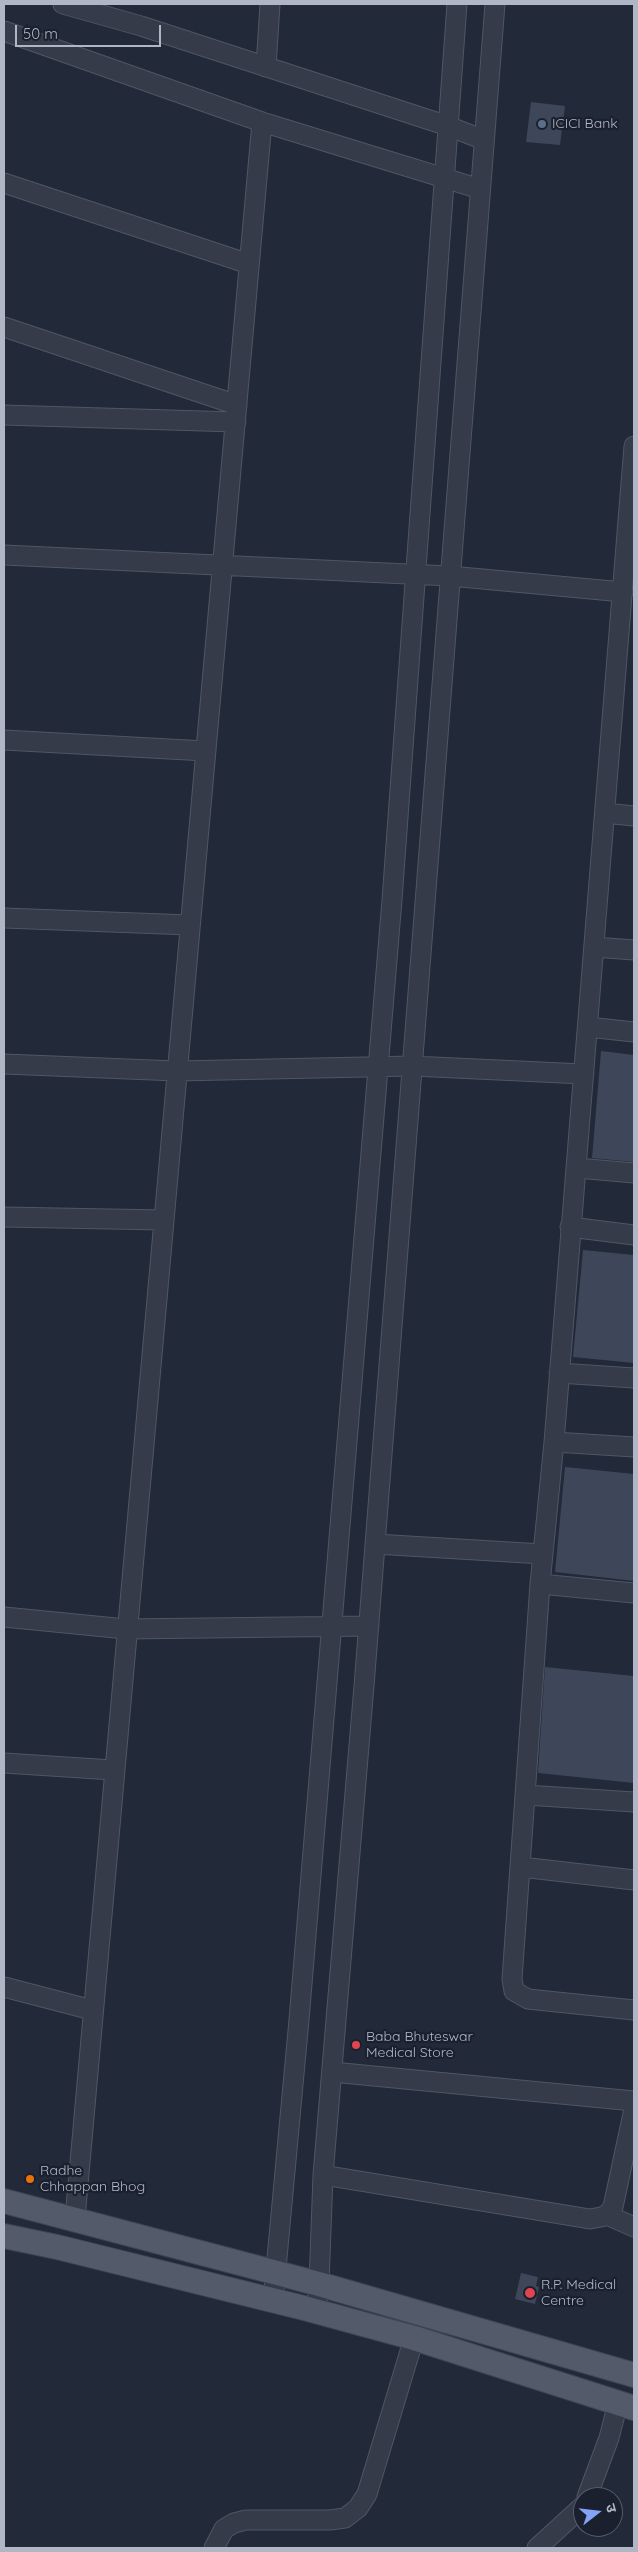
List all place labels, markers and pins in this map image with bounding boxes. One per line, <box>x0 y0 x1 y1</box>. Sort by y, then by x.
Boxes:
place label: ICICI Bank <box>552 116 618 132</box>
marker: ICICI Bank <box>536 118 548 130</box>
place label: Baba Bhuteswar Medical Store <box>366 2029 473 2062</box>
marker: Baba Bhuteswar Medical Store <box>350 2039 362 2051</box>
place label: Radhe Chhappan Bhog <box>40 2163 145 2196</box>
marker: Radhe Chhappan Bhog <box>24 2173 36 2185</box>
place label: R.P. Medical Centre <box>541 2277 616 2310</box>
marker: R.P. Medical Centre <box>523 2286 537 2300</box>

